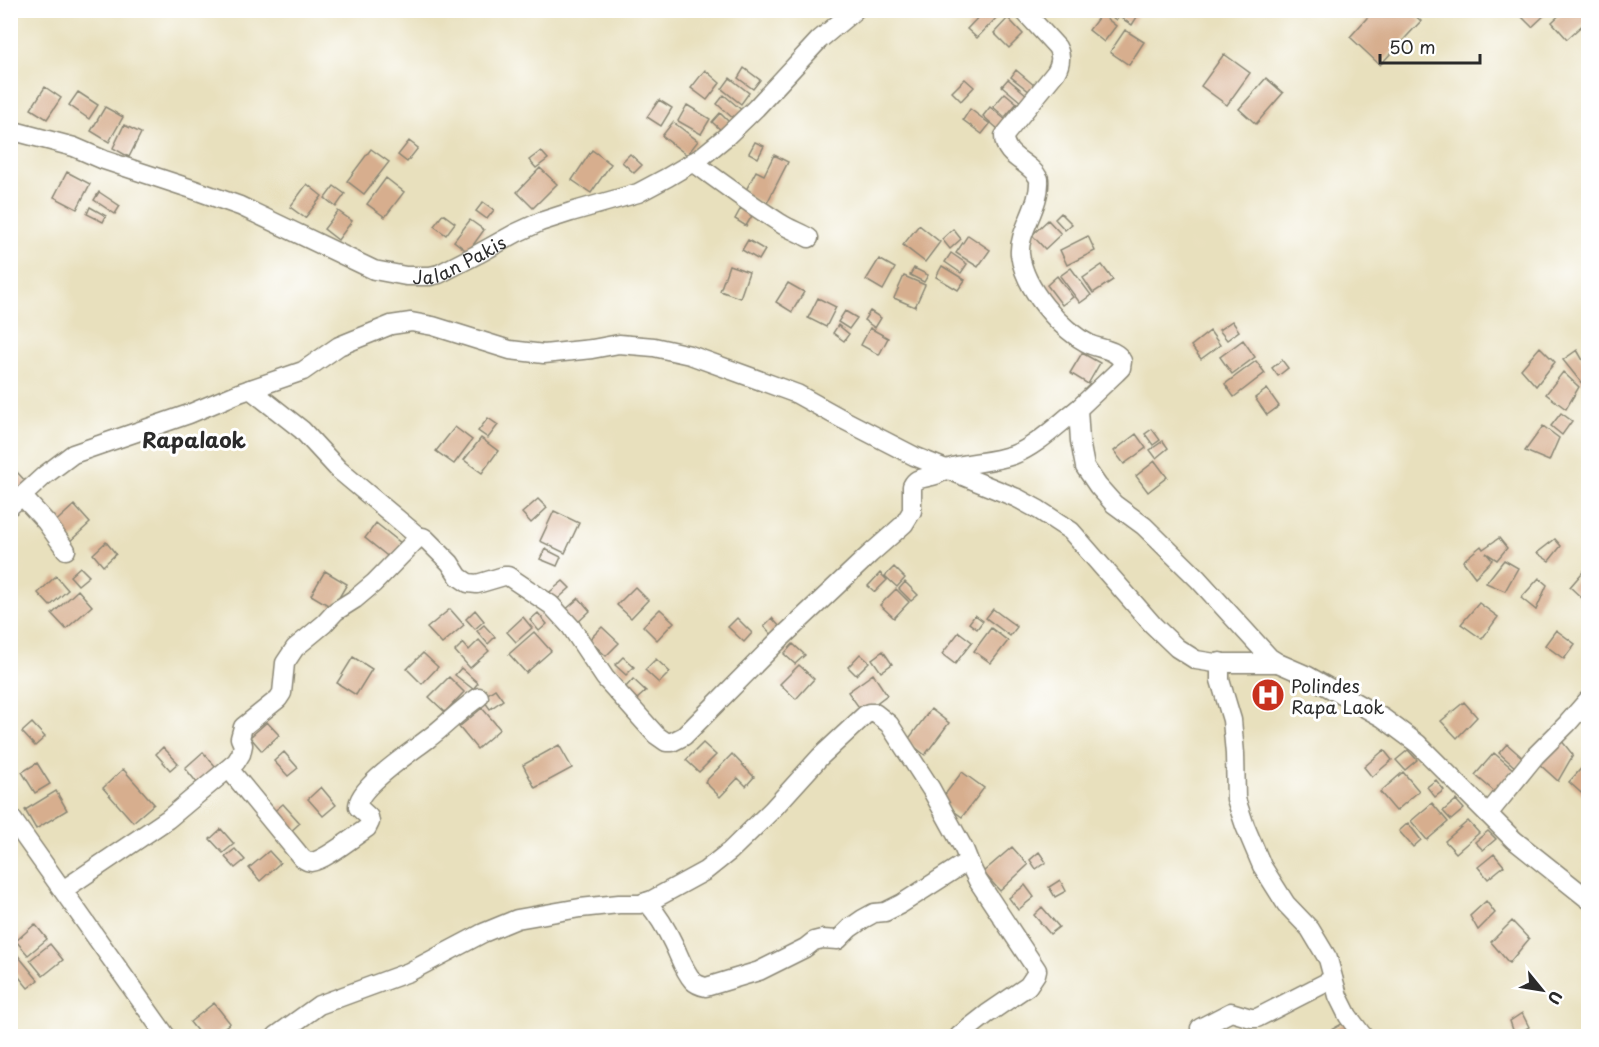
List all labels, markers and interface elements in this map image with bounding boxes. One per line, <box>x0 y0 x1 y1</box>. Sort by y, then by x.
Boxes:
scale bar <box>1380 27 1480 65</box>
text: 50 m <box>1389 33 1436 60</box>
street label: Jalan Pakis <box>412 228 510 290</box>
district label: Rapalaok <box>142 423 246 455</box>
place label: Polindes Rapa Laok <box>1291 672 1385 720</box>
hospital icon: Polindes Rapa Laok <box>1250 677 1286 713</box>
north arrow <box>1512 960 1572 1020</box>
text: U <box>1542 987 1569 1009</box>

